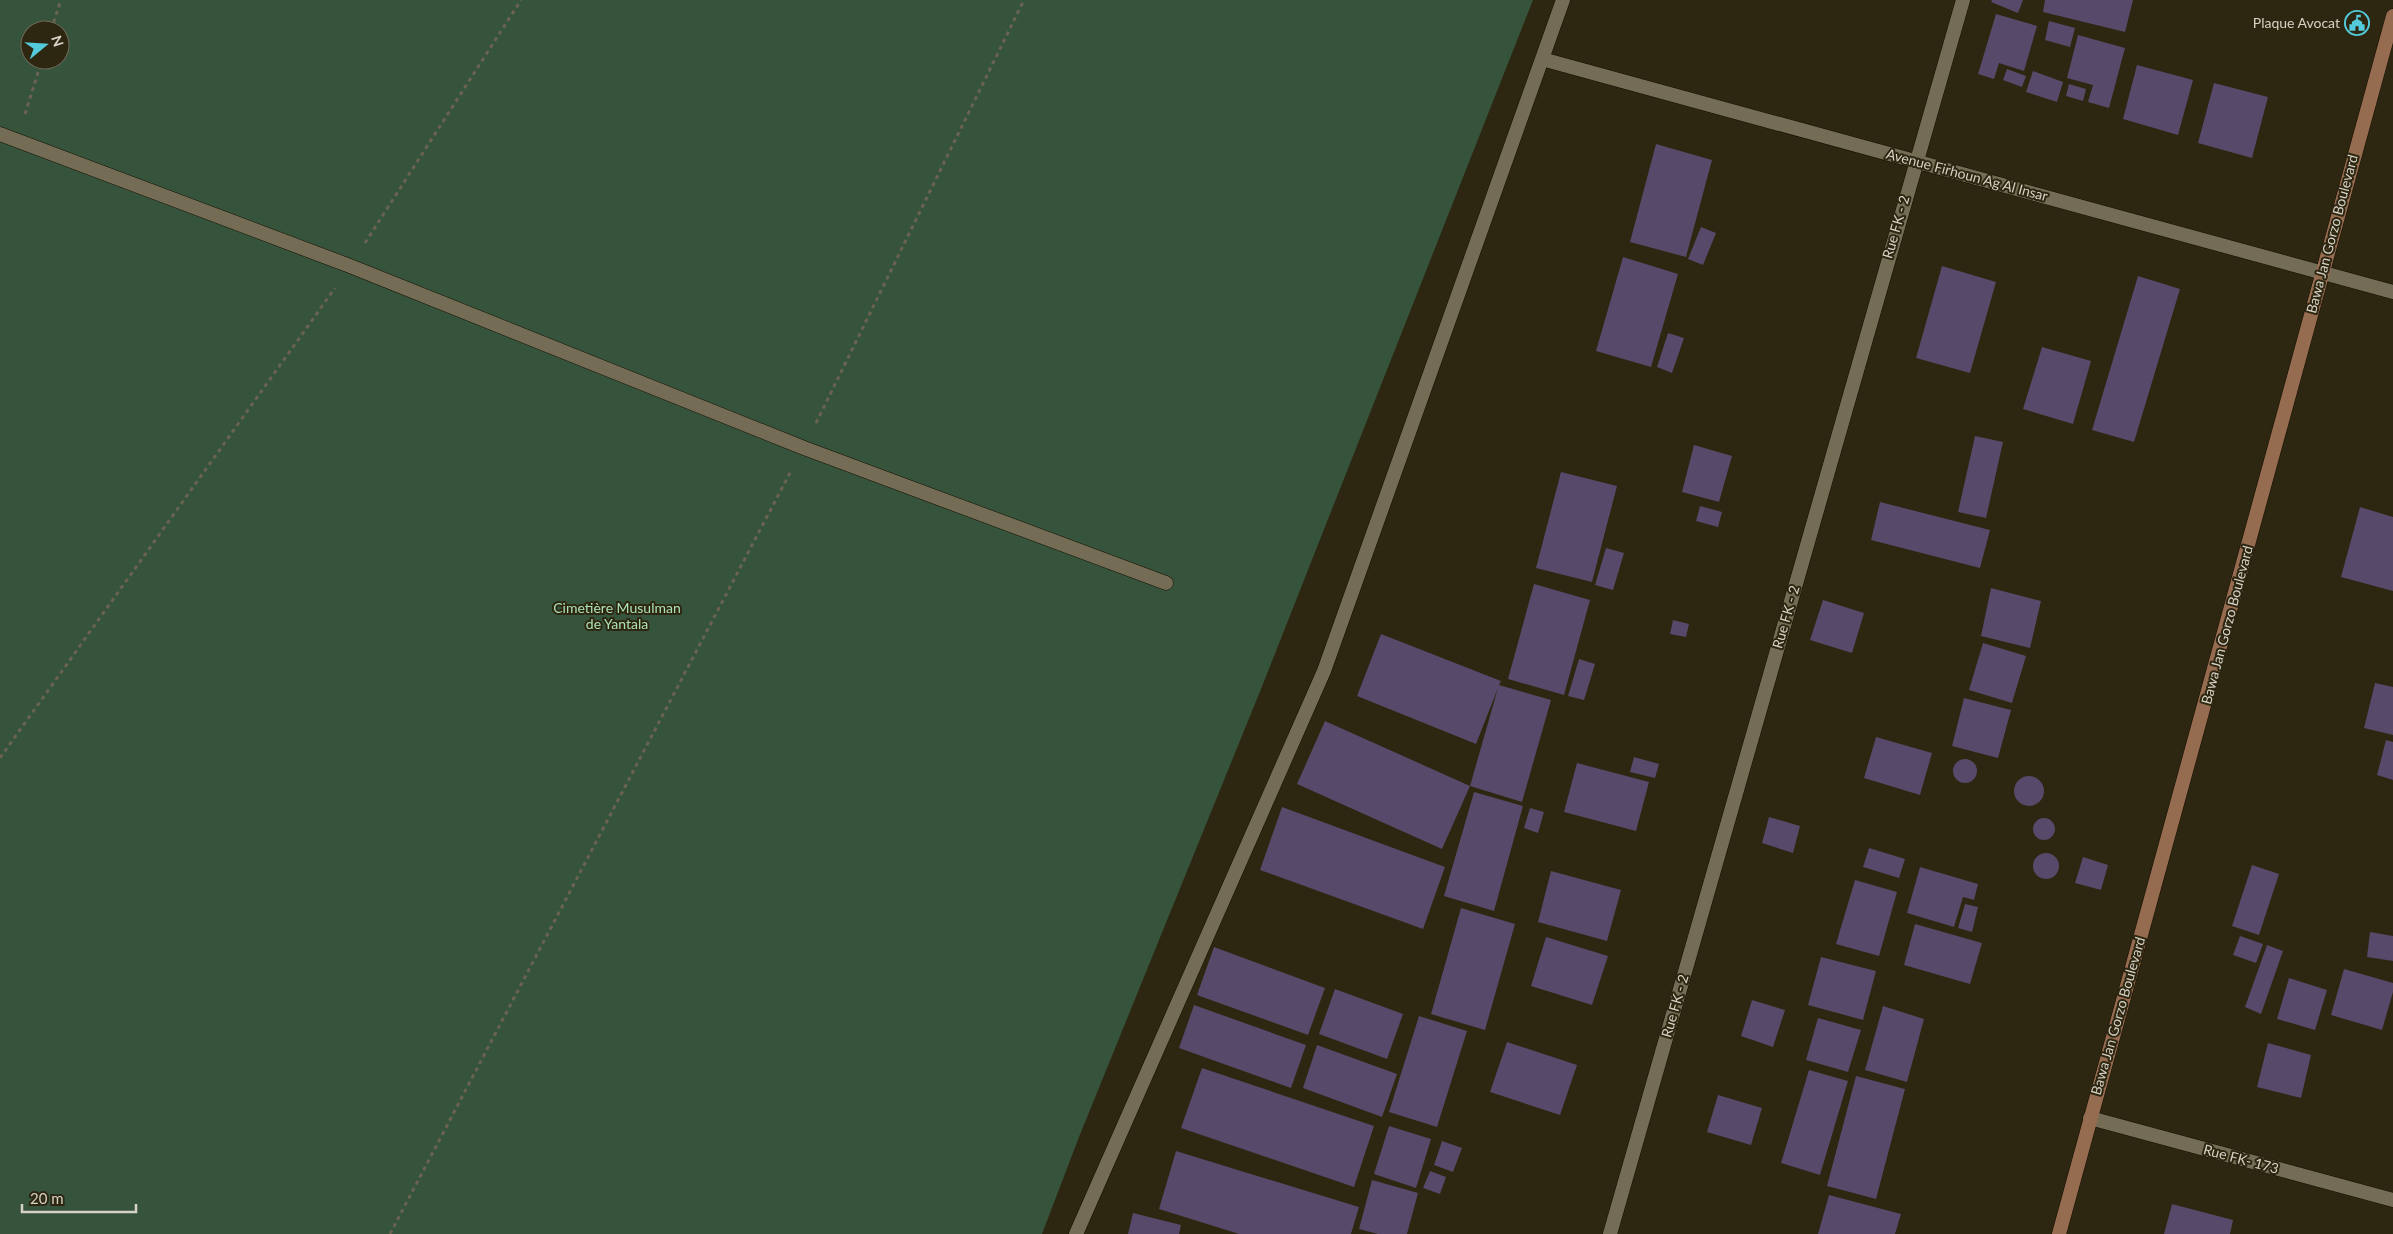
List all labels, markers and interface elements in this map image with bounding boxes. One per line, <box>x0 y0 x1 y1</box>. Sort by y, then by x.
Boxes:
public building icon: Plaque Avocat <box>2344 10 2370 36</box>
place label: Plaque Avocat <box>2253 14 2340 31</box>
north arrow <box>20 20 70 70</box>
text: N <box>48 33 68 49</box>
street label: Avenue Firhoun Ag Al Insar <box>1884 145 2050 204</box>
street label: Bawa Jan Gorzo Boulevard <box>2302 153 2361 315</box>
street label: Rue FK - 2 <box>1878 193 1913 260</box>
street label: Bawa Jan Gorzo Boulevard <box>2197 544 2256 706</box>
street label: Rue FK - 2 <box>1768 583 1803 650</box>
park label: Cimetière Musulman de Yantala <box>553 599 681 632</box>
street label: Bawa Jan Gorzo Boulevard <box>2087 935 2148 1097</box>
street label: Rue FK - 2 <box>1657 972 1692 1039</box>
street label: Rue FK- 173 <box>2202 1140 2281 1177</box>
scale bar <box>22 1182 136 1214</box>
text: 20 m <box>30 1189 64 1207</box>

